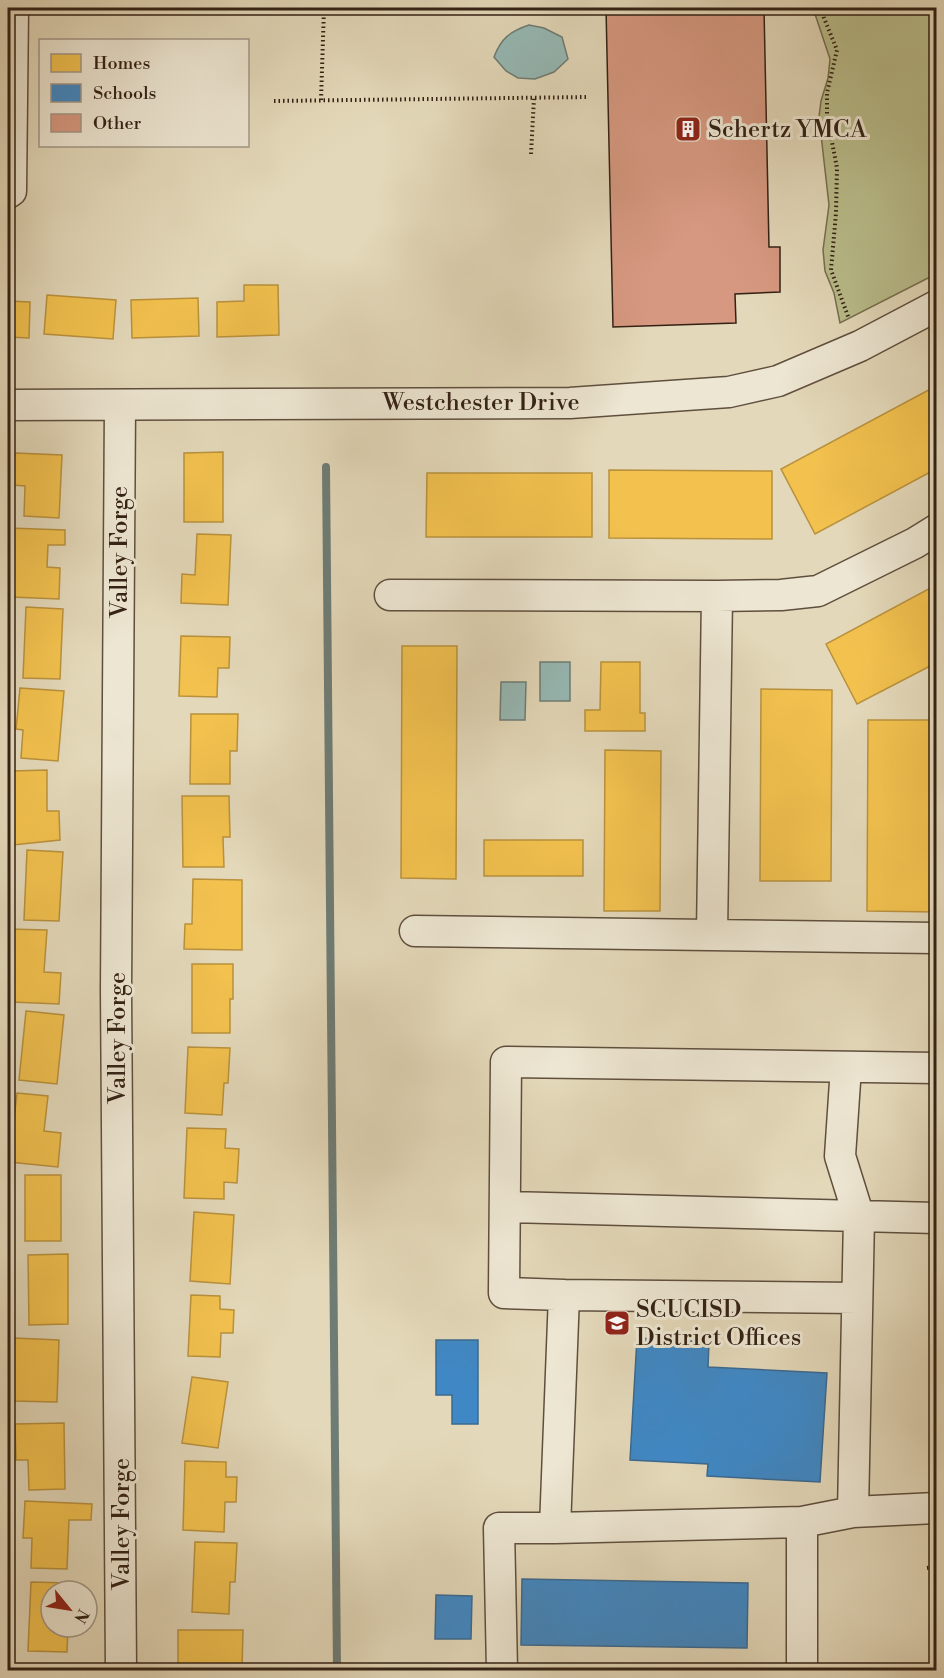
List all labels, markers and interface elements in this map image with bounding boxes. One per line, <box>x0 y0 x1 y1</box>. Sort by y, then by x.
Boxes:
legend <box>39 39 249 147</box>
text: Homes <box>93 52 150 75</box>
text: Schools <box>93 82 157 105</box>
text: Other <box>93 112 141 135</box>
building icon: Schertz YMCA <box>673 114 703 144</box>
place label: Schertz YMCA <box>708 115 867 145</box>
street label: Westchester Drive <box>381 388 580 418</box>
street label: Valley Forge <box>105 486 135 619</box>
street label: Valley Forge <box>103 972 133 1105</box>
place label: SCUCISD District Offices <box>636 1295 801 1353</box>
school or university icon: SCUCISD District Offices <box>602 1308 632 1338</box>
street label: Valley Forge <box>107 1458 137 1591</box>
north arrow <box>39 1579 99 1639</box>
text: N <box>69 1606 93 1627</box>

